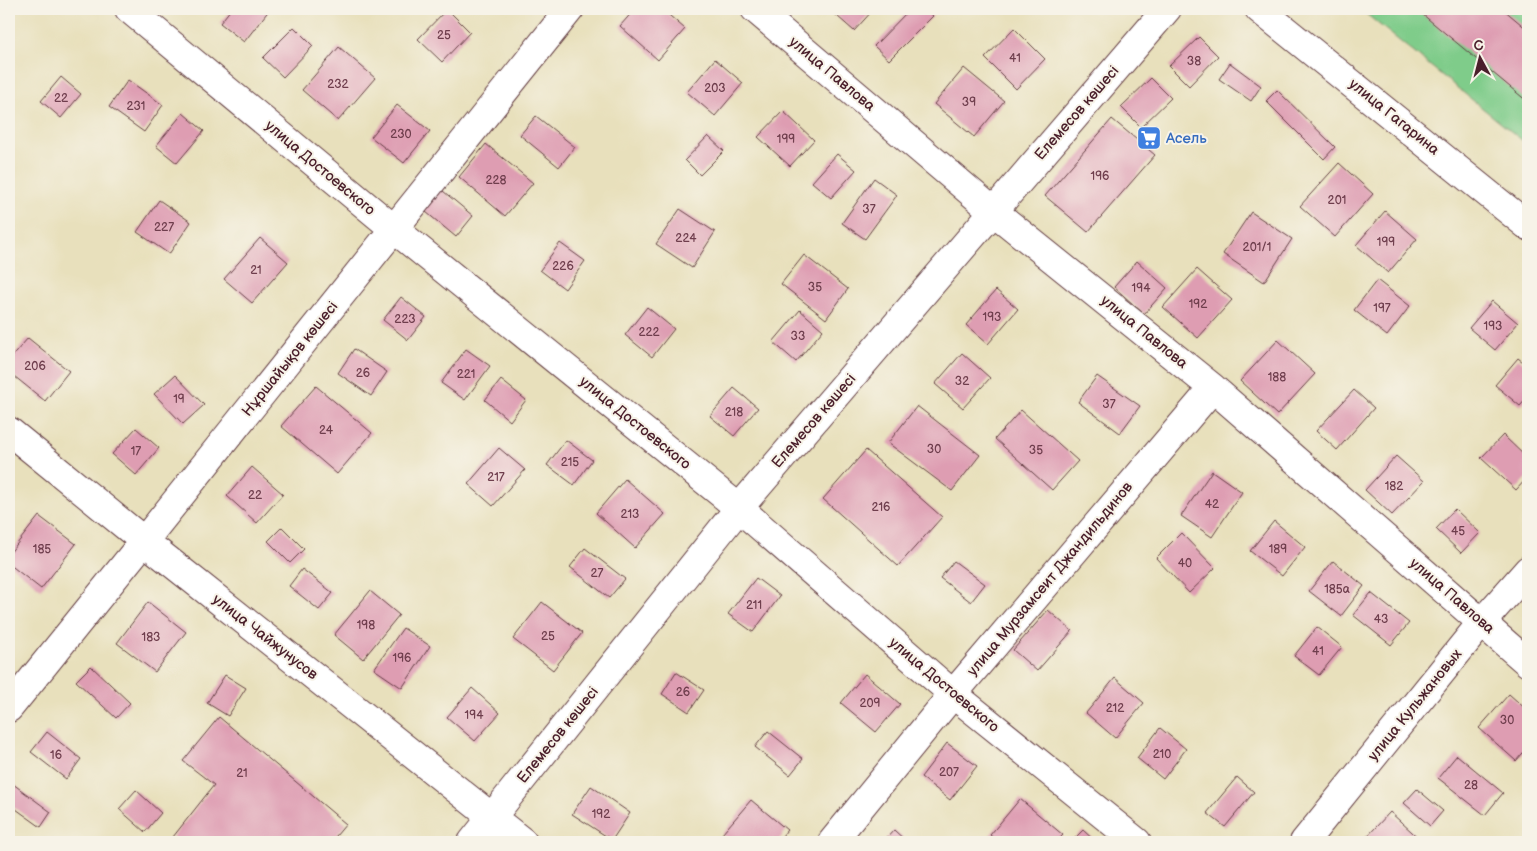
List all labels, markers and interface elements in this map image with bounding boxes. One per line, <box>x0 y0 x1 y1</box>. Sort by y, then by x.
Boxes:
house number: 25 <box>437 28 451 43</box>
street label: улица Павлова <box>785 32 879 116</box>
north arrow <box>1454 32 1504 82</box>
text: С <box>1473 37 1485 55</box>
house number: 41 <box>1009 51 1021 66</box>
house number: 38 <box>1187 54 1201 69</box>
street label: Елемесов көшесі <box>1031 62 1123 164</box>
street label: улица Гагарина <box>1345 75 1443 159</box>
house number: 232 <box>327 77 349 92</box>
house number: 203 <box>704 81 726 96</box>
house number: 22 <box>54 91 68 106</box>
house number: 39 <box>962 95 976 110</box>
house number: 231 <box>127 99 145 114</box>
street label: улица Достоевского <box>261 116 379 220</box>
supermarket icon: Асель <box>1136 125 1162 151</box>
house number: 230 <box>390 127 412 142</box>
place label: Асель <box>1165 129 1207 148</box>
house number: 199 <box>777 132 795 147</box>
house number: 196 <box>1091 169 1109 184</box>
house number: 228 <box>485 173 507 188</box>
house number: 201 <box>1328 193 1346 208</box>
house number: 37 <box>862 202 876 217</box>
house number: 227 <box>154 220 174 235</box>
house number: 224 <box>675 231 697 246</box>
house number: 199 <box>1377 235 1395 250</box>
house number: 201/1 <box>1243 240 1271 255</box>
house number: 226 <box>552 259 574 274</box>
house number: 21 <box>250 263 262 278</box>
house number: 35 <box>808 280 822 295</box>
house number: 194 <box>1132 281 1151 296</box>
street label: улица Павлова <box>1097 291 1191 373</box>
house number: 192 <box>1189 297 1207 312</box>
street label: Нұршайықов көшесі <box>238 298 342 420</box>
house number: 197 <box>1373 301 1391 316</box>
house number: 193 <box>983 310 1001 325</box>
house number: 223 <box>394 312 416 327</box>
house number: 193 <box>1484 319 1502 334</box>
house number: 222 <box>638 325 660 340</box>
house number: 33 <box>791 329 805 344</box>
house number: 206 <box>24 359 46 374</box>
house number: 26 <box>356 366 370 381</box>
house number: 221 <box>457 367 475 382</box>
street label: Елемесов көшесі <box>768 370 860 472</box>
house number: 188 <box>1268 370 1286 385</box>
street label: улица Достоевского <box>575 372 695 474</box>
house number: 32 <box>955 374 969 389</box>
house number: 19 <box>173 392 185 407</box>
house number: 37 <box>1102 397 1116 412</box>
house number: 218 <box>725 405 743 420</box>
house number: 24 <box>319 423 334 438</box>
house number: 30 <box>927 442 941 457</box>
house number: 35 <box>1029 443 1043 458</box>
house number: 17 <box>131 444 141 459</box>
house number: 215 <box>561 455 579 470</box>
house number: 217 <box>487 470 505 485</box>
street label: улица Мурзамсеит Джандильдинов <box>963 478 1137 680</box>
house number: 182 <box>1385 479 1403 494</box>
house number: 22 <box>248 488 262 503</box>
house number: 42 <box>1205 497 1219 512</box>
house number: 216 <box>872 500 890 515</box>
house number: 213 <box>621 507 639 522</box>
house number: 45 <box>1451 524 1465 539</box>
house number: 185 <box>33 542 51 557</box>
house number: 189 <box>1269 542 1287 557</box>
street label: улица Павлова <box>1406 554 1499 638</box>
house number: 40 <box>1178 556 1192 571</box>
house number: 27 <box>591 566 604 581</box>
house number: 185а <box>1324 582 1350 597</box>
street label: улица Чайжунусов <box>208 590 322 684</box>
house number: 211 <box>746 598 762 613</box>
house number: 43 <box>1374 612 1388 627</box>
house number: 198 <box>357 618 375 633</box>
house number: 25 <box>541 629 555 644</box>
house number: 183 <box>141 630 161 645</box>
street label: улица Достоевского <box>885 633 1003 737</box>
house number: 41 <box>1312 644 1324 659</box>
street label: улица Кульжановых <box>1364 645 1466 765</box>
house number: 196 <box>393 651 411 666</box>
street label: Елемесов көшесі <box>513 683 603 787</box>
house number: 26 <box>676 685 690 700</box>
house number: 209 <box>859 696 881 711</box>
house number: 212 <box>1106 701 1124 716</box>
house number: 194 <box>465 708 484 723</box>
house number: 30 <box>1500 713 1514 728</box>
house number: 210 <box>1153 747 1171 762</box>
house number: 16 <box>50 748 62 763</box>
house number: 207 <box>939 765 959 780</box>
house number: 21 <box>236 766 248 781</box>
house number: 28 <box>1464 778 1478 793</box>
house number: 192 <box>592 807 610 822</box>

